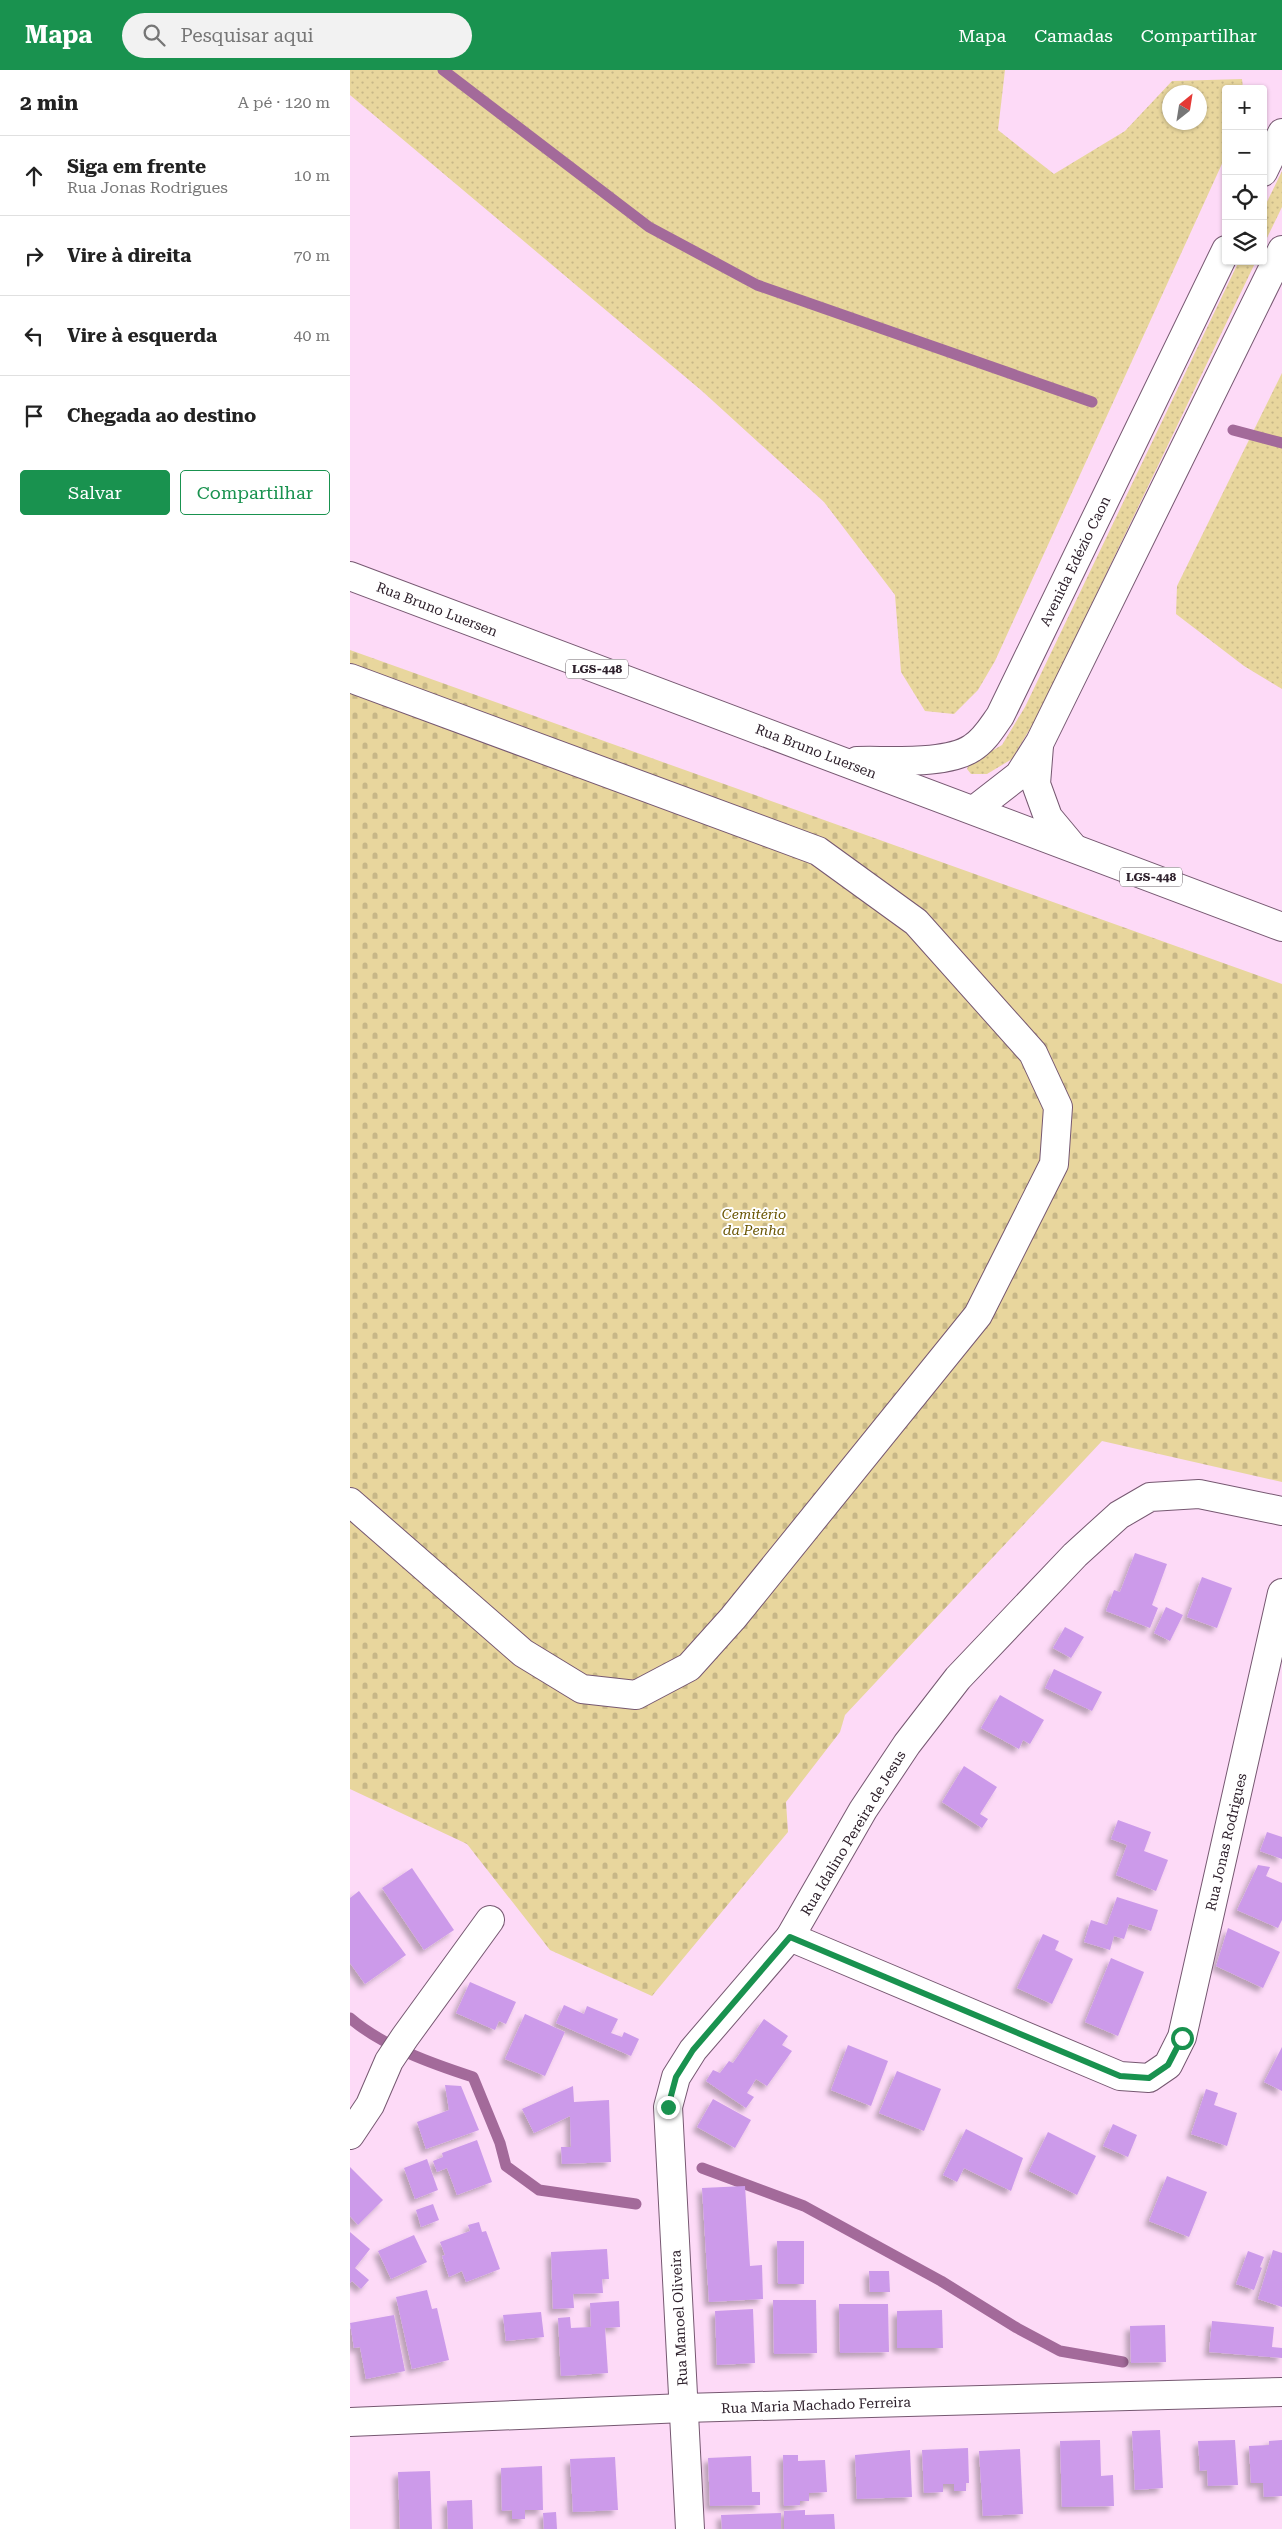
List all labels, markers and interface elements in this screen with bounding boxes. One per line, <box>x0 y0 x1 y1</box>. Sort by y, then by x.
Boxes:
search box <box>122 13 472 58</box>
text: Mapa <box>25 21 92 49</box>
icon: search <box>140 21 168 49</box>
text: Pesquisar aqui <box>180 24 314 47</box>
text: Mapa <box>958 25 1006 46</box>
text: Camadas <box>1034 25 1113 46</box>
text: Compartilhar <box>1141 25 1257 46</box>
north arrow <box>1162 85 1207 130</box>
map controls <box>1222 85 1267 265</box>
button: + <box>1222 85 1267 130</box>
text: 2 min <box>20 91 78 115</box>
text: A pé · 120 m <box>238 93 330 112</box>
button: − <box>1222 130 1267 175</box>
text: Siga em frente <box>67 155 206 178</box>
icon: ahead <box>20 162 48 190</box>
text: 10 m <box>293 166 330 185</box>
button: locate <box>1222 175 1267 220</box>
text: Rua Jonas Rodrigues <box>67 178 228 197</box>
button: layers <box>1222 220 1267 265</box>
icon: right <box>20 242 48 270</box>
text: Vire à direita <box>67 244 191 267</box>
text: 70 m <box>293 246 330 265</box>
icon: left <box>20 322 48 350</box>
text: Vire à esquerda <box>67 324 217 347</box>
text: 40 m <box>293 326 330 345</box>
icon: arrive <box>20 402 48 430</box>
text: Chegada ao destino <box>67 404 256 427</box>
button: Salvar <box>20 470 170 515</box>
button: Compartilhar <box>180 470 330 515</box>
street label: Avenida Edézio Caon <box>1037 493 1113 629</box>
street label: Rua Bruno Luersen <box>374 579 500 639</box>
road number: LGS-448 <box>566 660 628 678</box>
street label: Rua Bruno Luersen <box>753 721 879 781</box>
road number: LGS-448 <box>1120 868 1182 886</box>
park label: Cemitério da Penha <box>722 1206 786 1238</box>
street label: Rua Idalino Pereira de Jesus <box>797 1747 909 1918</box>
street label: Rua Jonas Rodrigues <box>1202 1771 1250 1912</box>
route start <box>1171 2027 1194 2050</box>
route end <box>657 2096 680 2119</box>
street label: Rua Manoel Oliveira <box>667 2249 691 2386</box>
street label: Rua Maria Machado Ferreira <box>721 2394 911 2416</box>

